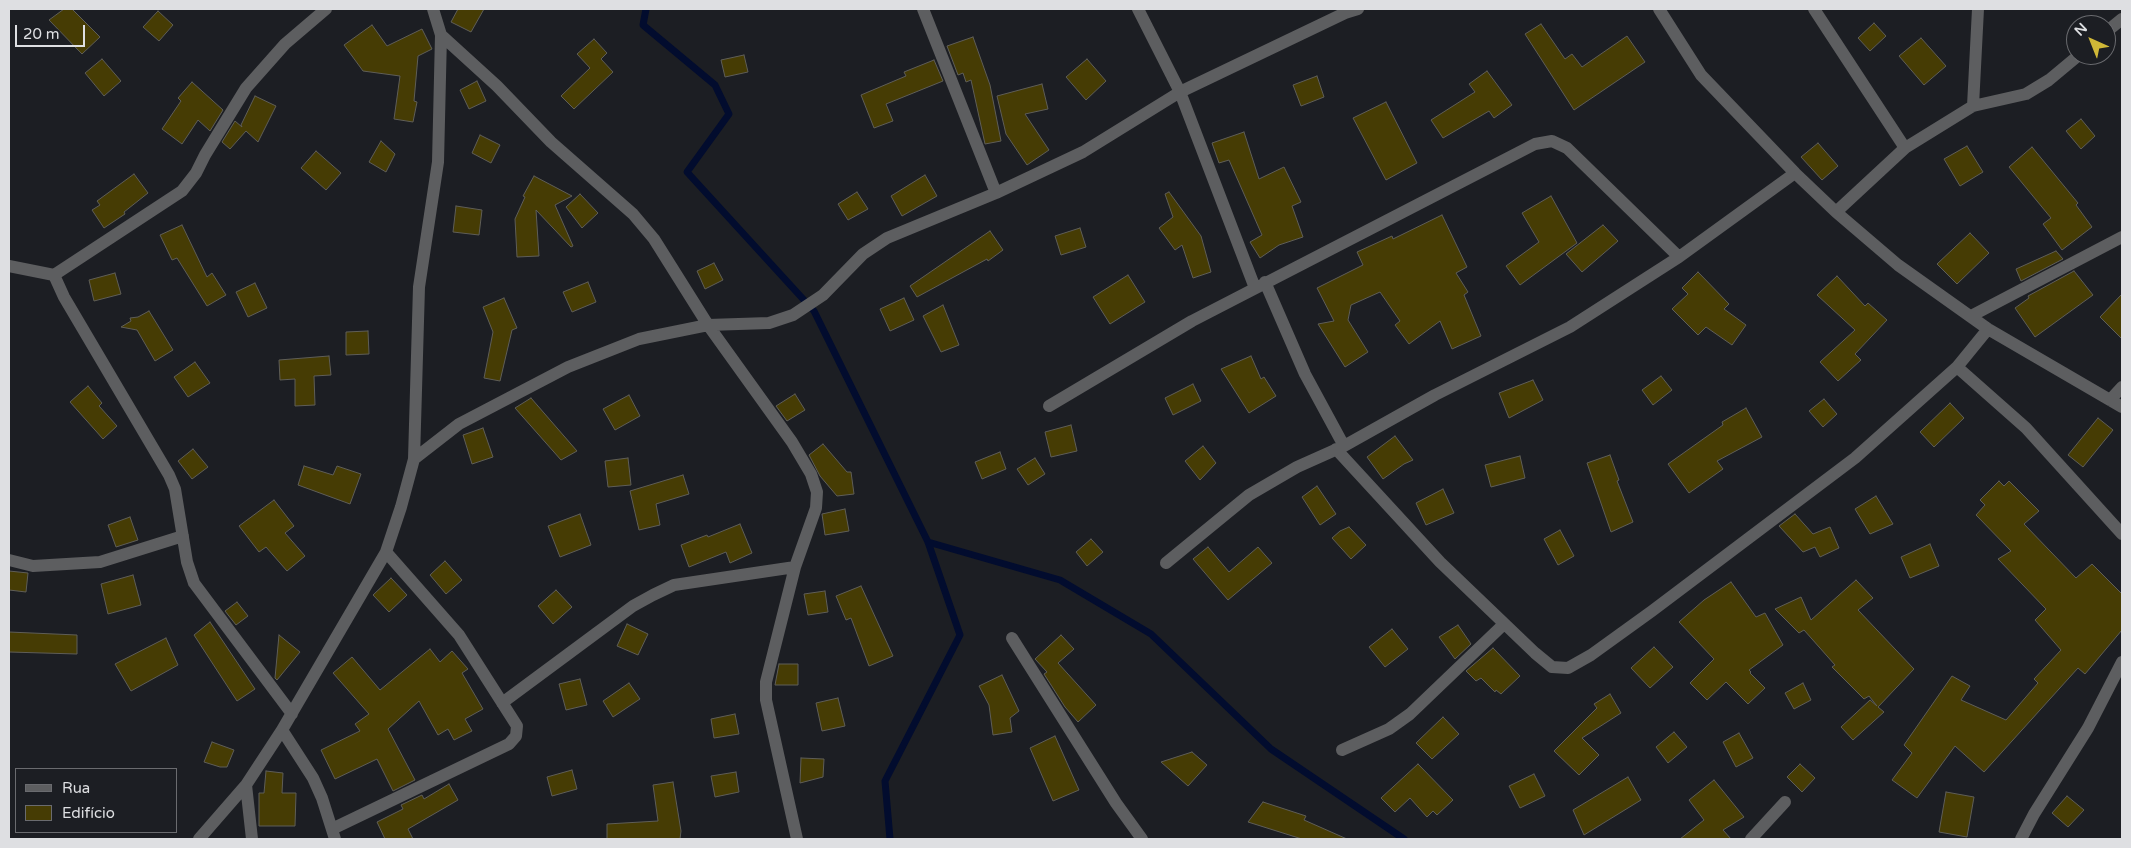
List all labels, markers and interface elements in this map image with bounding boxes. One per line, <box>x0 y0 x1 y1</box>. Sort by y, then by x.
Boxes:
scale bar <box>18 15 88 47</box>
north arrow <box>2066 15 2116 65</box>
text: N <box>2071 20 2091 40</box>
text: 20 m <box>23 25 60 43</box>
legend <box>15 768 178 833</box>
text: Rua <box>62 779 90 797</box>
text: Edifício <box>62 804 115 822</box>

